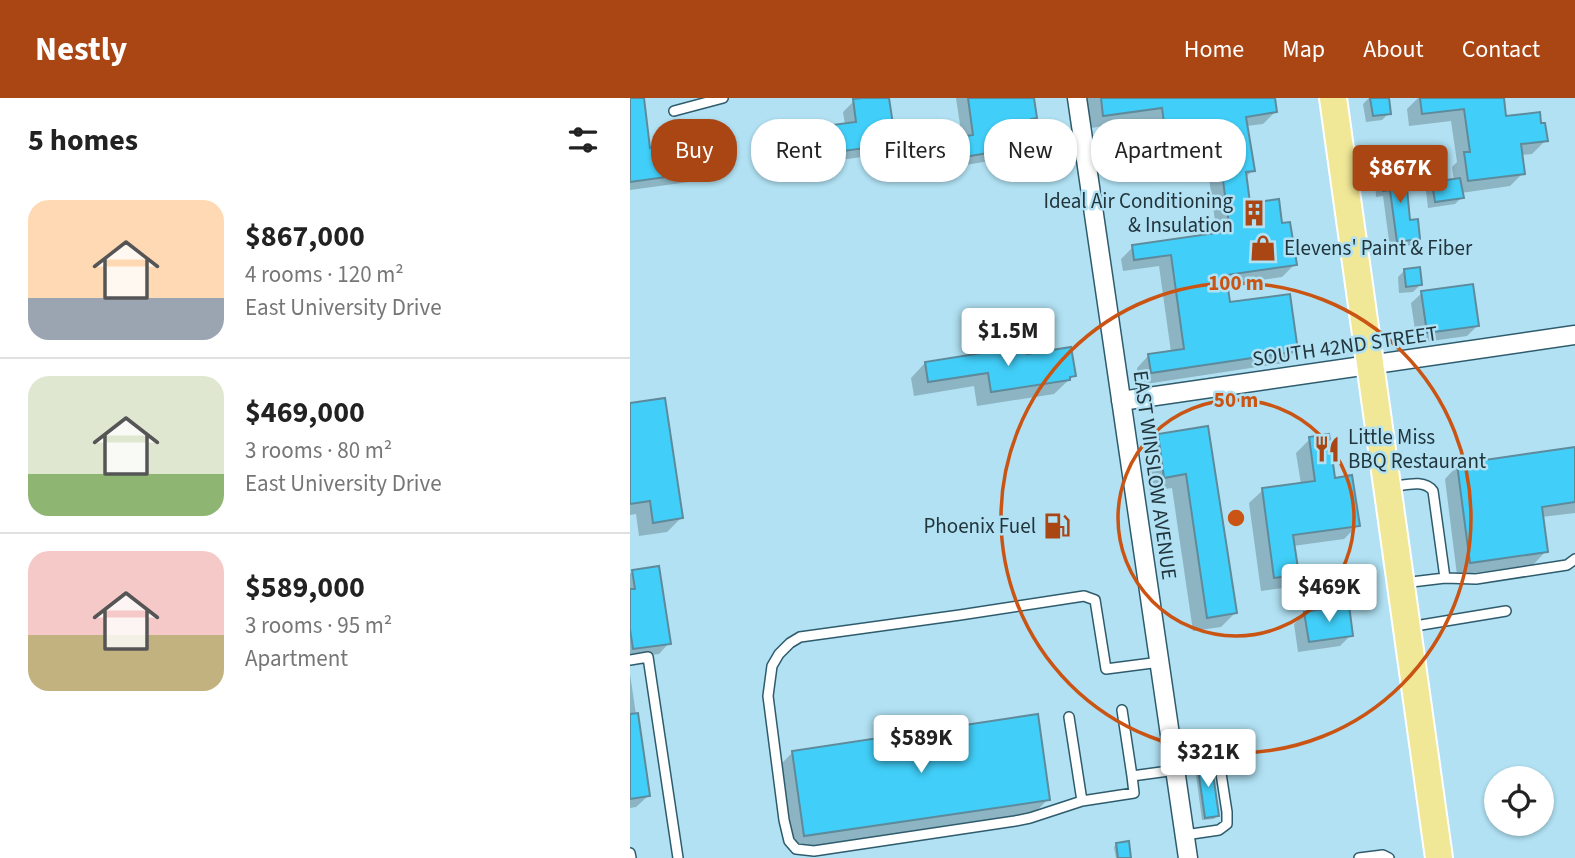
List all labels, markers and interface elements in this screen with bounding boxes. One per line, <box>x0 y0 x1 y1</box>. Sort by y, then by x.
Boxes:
text: Nestly <box>35 26 127 73</box>
text: Home <box>1184 32 1244 67</box>
text: Map <box>1282 32 1325 67</box>
text: About <box>1363 32 1424 67</box>
text: Contact <box>1462 32 1540 67</box>
text: 5 homes <box>28 119 138 162</box>
chip: Buy <box>651 119 737 182</box>
chip: Rent <box>751 119 846 182</box>
chip: Filters <box>860 119 970 182</box>
chip: New <box>984 119 1077 182</box>
chip: Apartment <box>1091 119 1246 182</box>
icon: filters <box>564 121 602 159</box>
pin: $867K <box>1351 146 1449 205</box>
text: $867K <box>1369 151 1431 184</box>
place label: Ideal Air Conditioning & Insulation <box>1043 186 1233 240</box>
building icon: Ideal Air Conditioning & Insulation <box>1239 198 1269 228</box>
text: $867,000 <box>245 215 365 258</box>
icon: home <box>84 228 168 312</box>
shop icon: Elevens' Paint & Fiber <box>1248 233 1278 263</box>
place label: Elevens' Paint & Fiber <box>1284 233 1473 263</box>
text: 4 rooms · 120 m² <box>245 258 404 291</box>
text: 100 m <box>1208 268 1264 298</box>
text: East University Drive <box>245 291 442 324</box>
pin: $1.5M <box>959 308 1057 368</box>
text: $1.5M <box>978 314 1038 347</box>
street label: SOUTH 42ND STREET <box>1250 318 1440 374</box>
street label: EAST WINSLOW AVENUE <box>1125 368 1185 582</box>
text: 50 m <box>1214 385 1258 415</box>
text: $469,000 <box>245 391 365 434</box>
icon: home <box>84 404 168 488</box>
place label: Little Miss BBQ Restaurant <box>1348 422 1486 476</box>
text: 3 rooms · 80 m² <box>245 434 392 467</box>
restaurant icon: Little Miss BBQ Restaurant <box>1312 434 1342 464</box>
text: East University Drive <box>245 467 442 500</box>
centre of rings <box>1224 506 1248 530</box>
place label: Phoenix Fuel <box>923 511 1036 541</box>
fuel station icon: Phoenix Fuel <box>1042 511 1072 541</box>
pin: $469K <box>1280 564 1378 624</box>
text: $589,000 <box>245 566 365 609</box>
text: $469K <box>1298 570 1360 603</box>
icon: home <box>84 579 168 663</box>
text: 3 rooms · 95 m² <box>245 609 392 642</box>
text: Apartment <box>245 642 348 675</box>
pin: $589K <box>872 716 970 775</box>
text: $589K <box>890 721 952 754</box>
pin: $321K <box>1159 730 1257 789</box>
text: $321K <box>1177 735 1239 768</box>
map controls <box>1484 766 1554 836</box>
button: locate <box>1484 766 1554 836</box>

